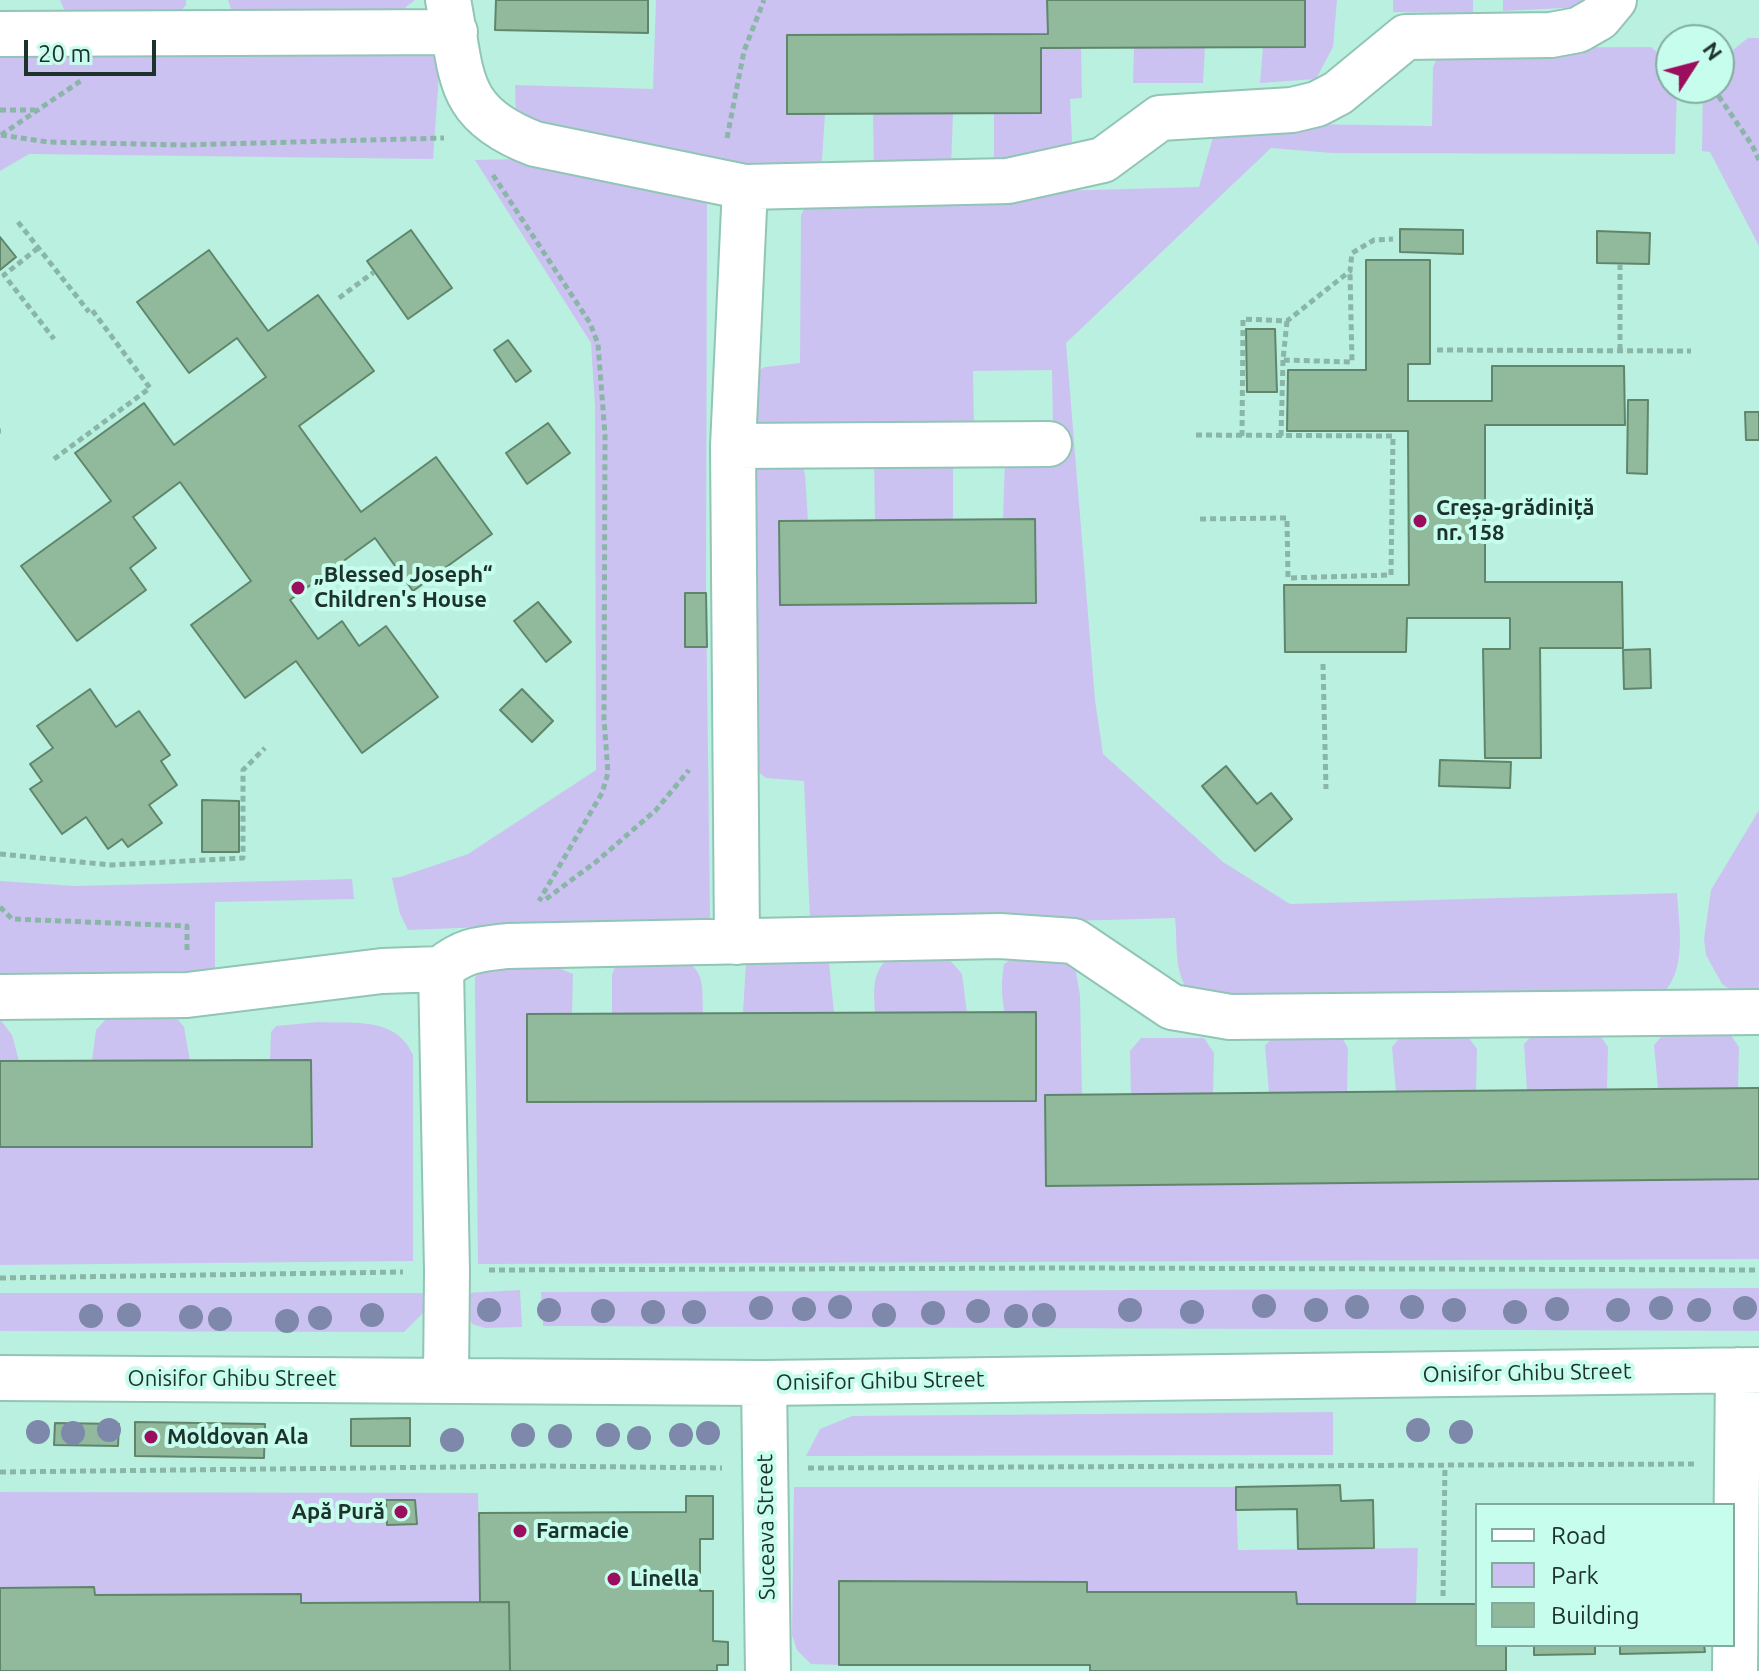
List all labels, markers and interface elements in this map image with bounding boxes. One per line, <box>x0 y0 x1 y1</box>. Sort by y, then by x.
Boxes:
scale bar <box>28 24 160 74</box>
north arrow <box>1655 24 1735 104</box>
text: N <box>1698 37 1728 65</box>
text: 20 m <box>38 40 91 67</box>
place label: Creșa-grădiniță nr. 158 <box>1436 495 1594 546</box>
marker: Creșa-grădiniță nr. 158 <box>1411 512 1429 530</box>
place label: „Blessed Joseph“ Children's House <box>314 562 492 614</box>
marker: „Blessed Joseph“ Children's House <box>289 579 307 597</box>
street label: Onisifor Ghibu Street <box>1422 1358 1632 1388</box>
street label: Onisifor Ghibu Street <box>128 1366 336 1392</box>
street label: Onisifor Ghibu Street <box>775 1366 985 1396</box>
place label: Moldovan Ala <box>167 1424 309 1450</box>
marker: Moldovan Ala <box>142 1428 160 1446</box>
street label: Suceava Street <box>752 1454 780 1600</box>
place label: Apă Pură <box>292 1499 385 1525</box>
marker: Apă Pură <box>392 1503 410 1521</box>
legend <box>1475 1503 1735 1647</box>
place label: Farmacie <box>536 1518 629 1544</box>
marker: Farmacie <box>511 1522 529 1540</box>
text: Road <box>1551 1522 1606 1549</box>
text: Park <box>1551 1562 1599 1589</box>
place label: Linella <box>630 1566 699 1592</box>
marker: Linella <box>605 1570 623 1588</box>
text: Building <box>1551 1602 1639 1629</box>

